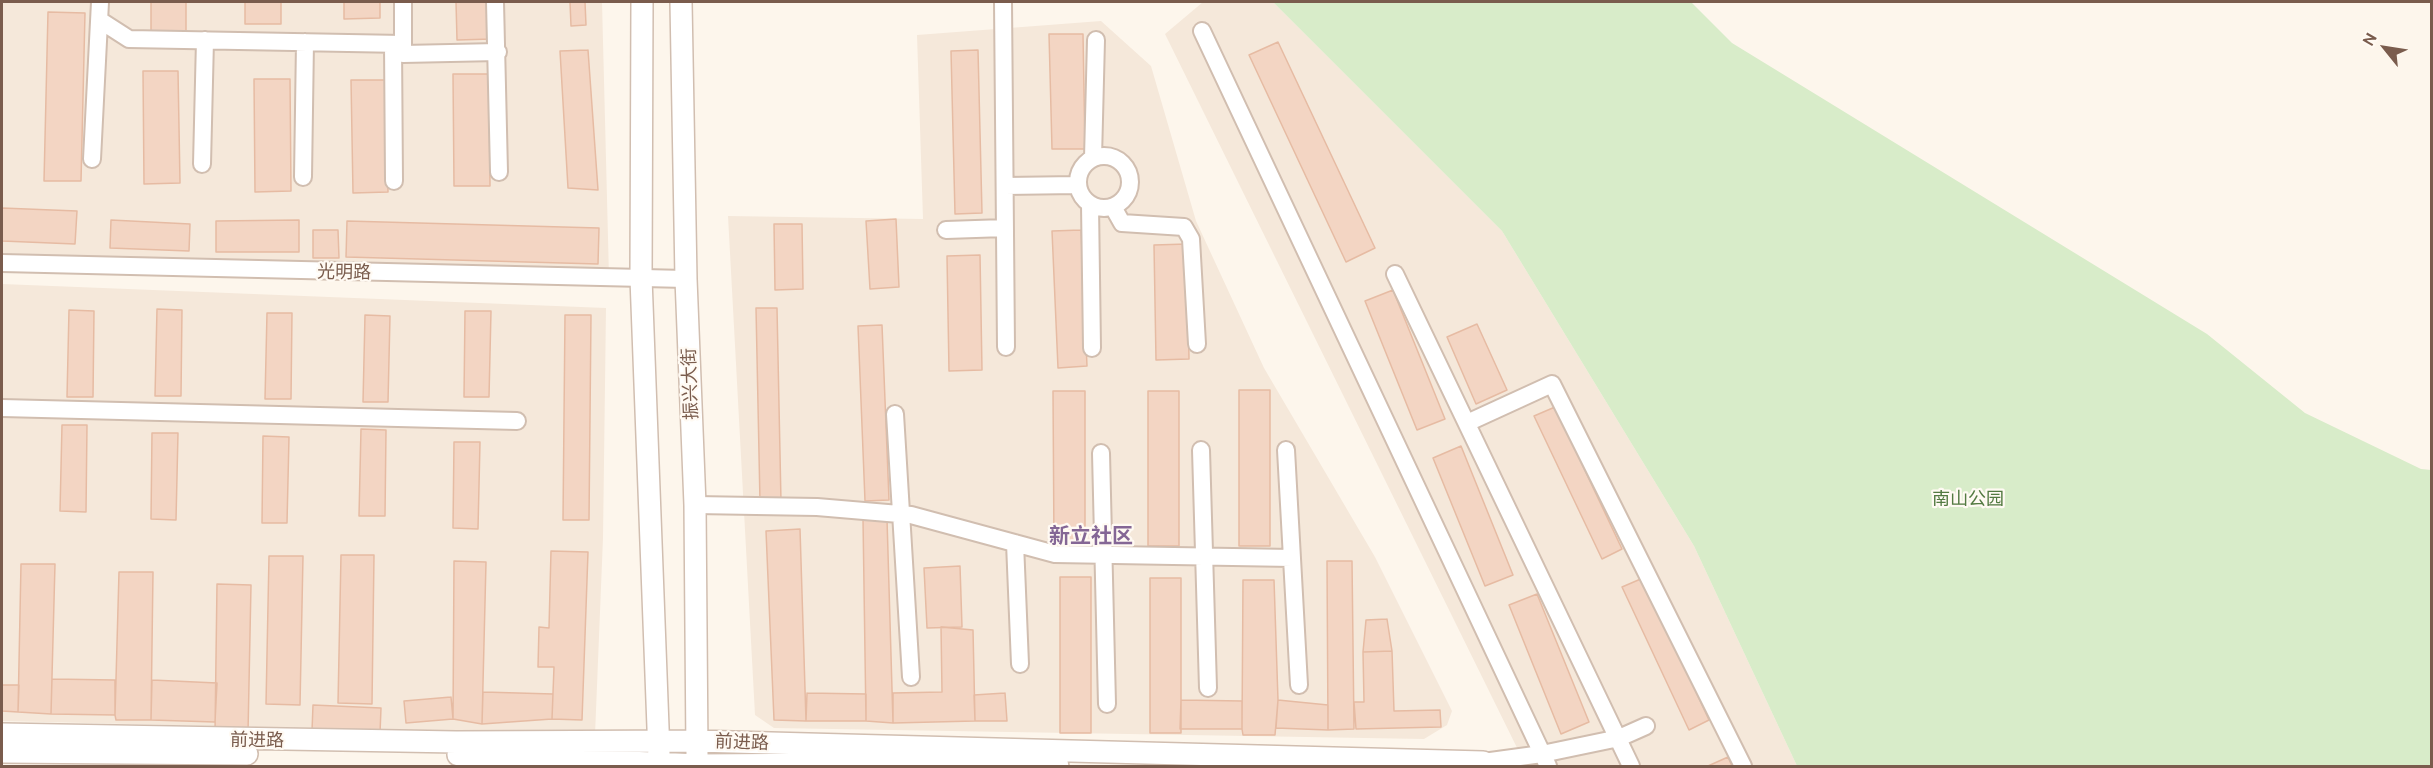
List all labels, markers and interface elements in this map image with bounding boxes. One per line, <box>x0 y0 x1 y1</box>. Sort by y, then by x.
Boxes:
north arrow <box>2355 18 2415 78</box>
text: N <box>2359 29 2380 49</box>
street label: 光明路 <box>317 261 371 283</box>
street label: 振兴大街 <box>678 348 702 420</box>
park label: 南山公园 <box>1932 488 2004 510</box>
district label: 新立社区 <box>1049 523 1133 549</box>
street label: 前进路 <box>230 729 284 751</box>
street label: 前进路 <box>715 730 769 754</box>

